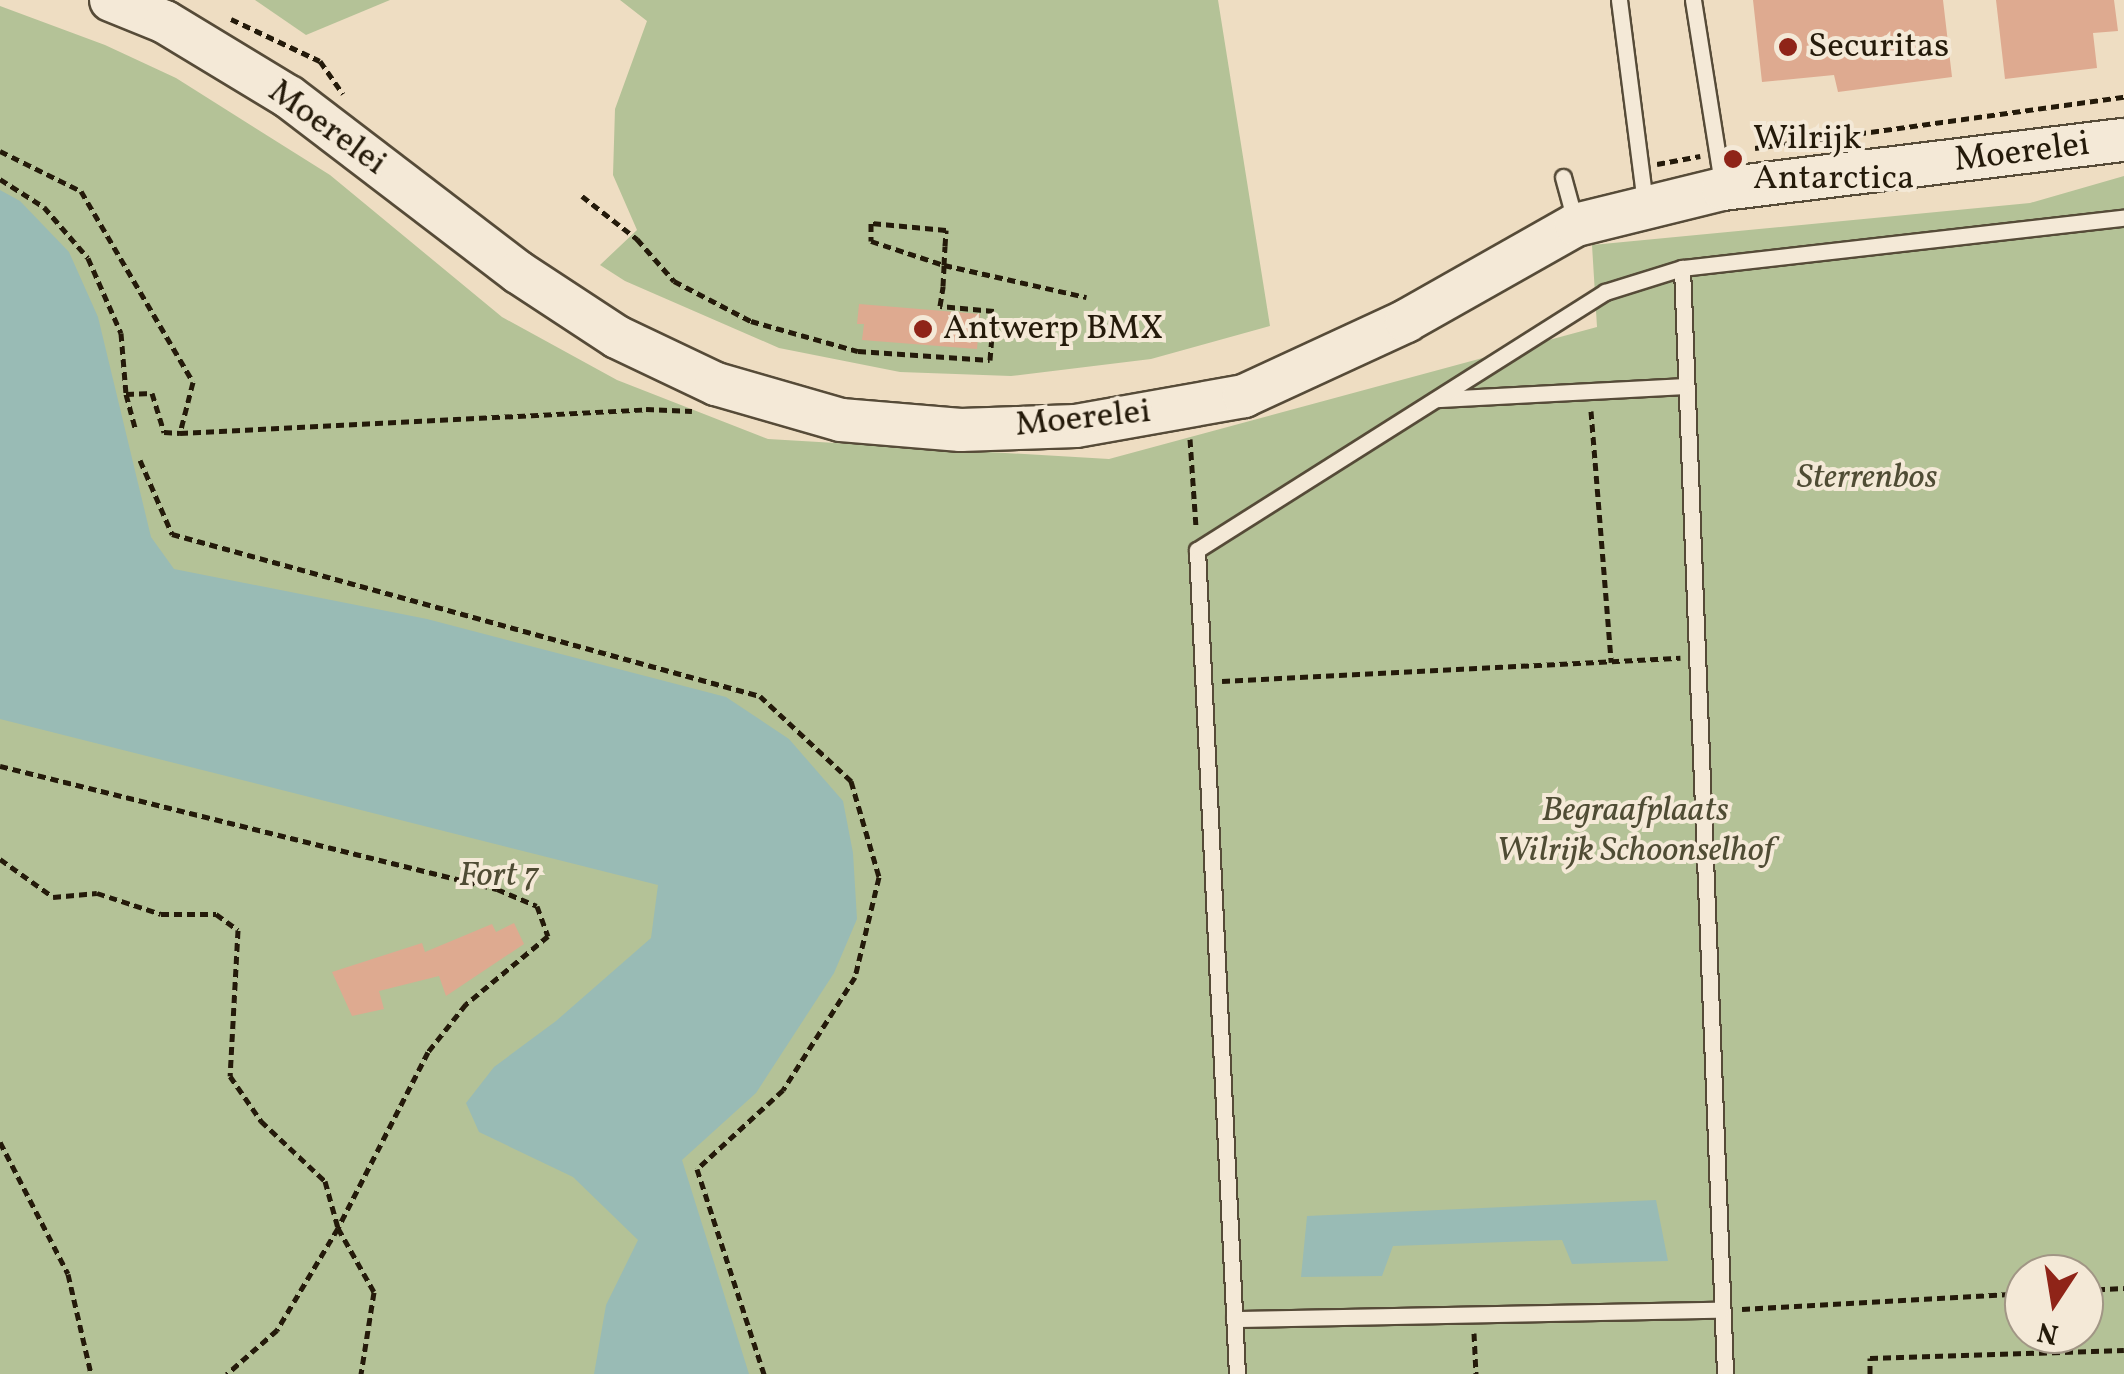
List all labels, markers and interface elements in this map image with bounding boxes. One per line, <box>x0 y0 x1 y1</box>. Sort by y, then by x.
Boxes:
place label: Securitas <box>1808 26 1949 68</box>
marker: Securitas <box>1777 36 1799 58</box>
street label: Moerelei <box>260 71 394 185</box>
place label: Wilrijk Antarctica <box>1753 118 1914 200</box>
street label: Moerelei <box>1952 124 2092 182</box>
marker: Wilrijk Antarctica <box>1722 148 1744 170</box>
place label: Antwerp BMX <box>943 308 1163 350</box>
marker: Antwerp BMX <box>912 318 934 340</box>
street label: Moerelei <box>1013 391 1153 447</box>
park label: Sterrenbos <box>1797 457 1937 499</box>
park label: Begraafplaats Wilrijk Schoonselhof <box>1496 790 1774 872</box>
park label: Fort 7 <box>459 855 539 897</box>
north arrow <box>2004 1254 2104 1354</box>
text: N <box>2034 1311 2062 1353</box>

